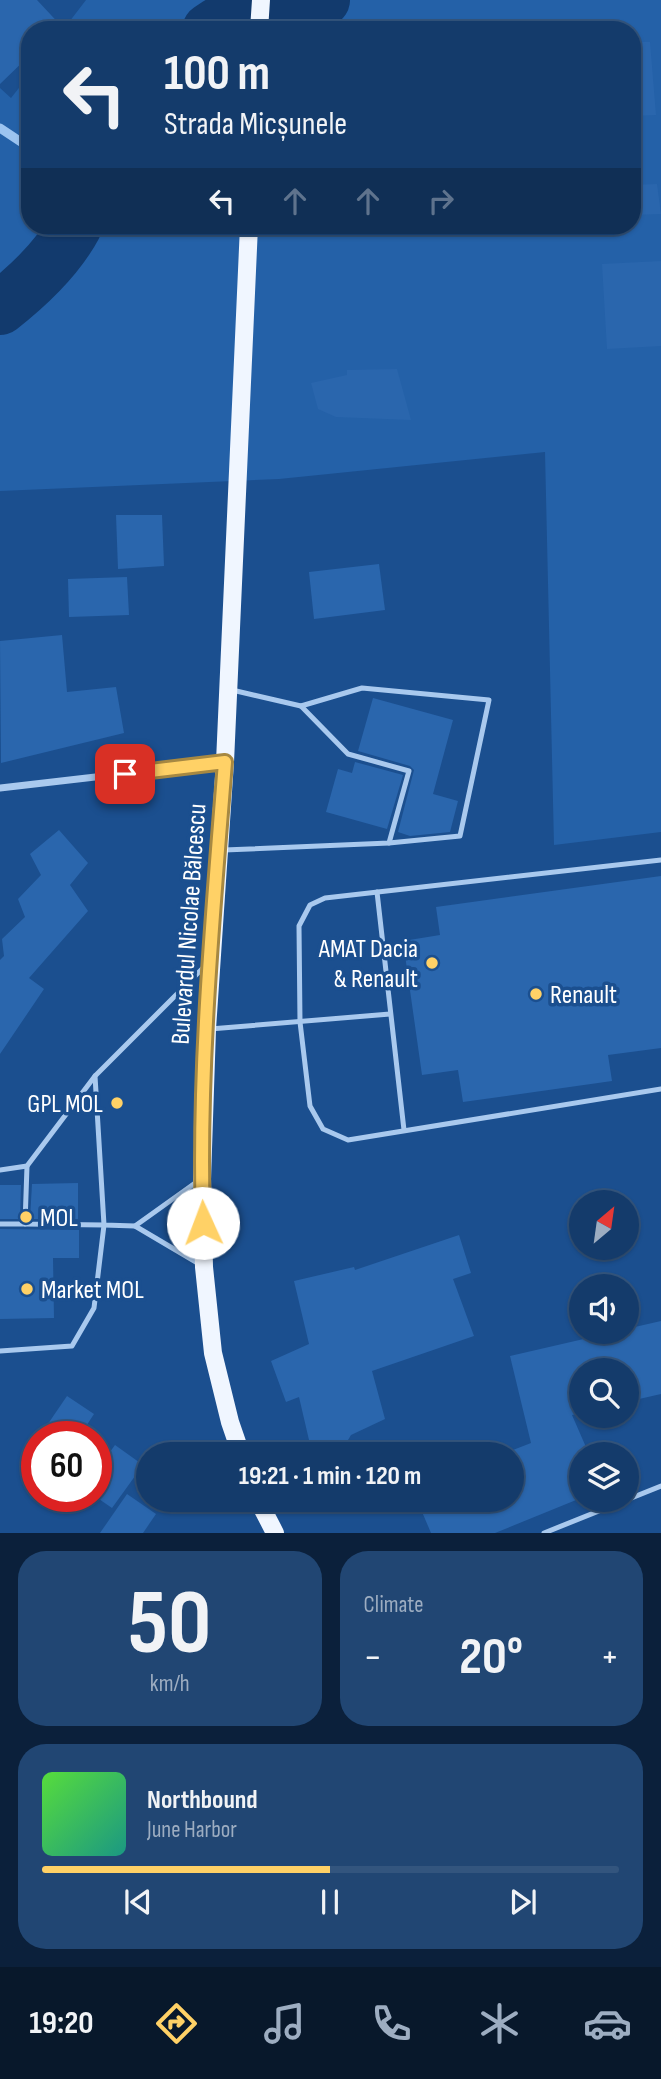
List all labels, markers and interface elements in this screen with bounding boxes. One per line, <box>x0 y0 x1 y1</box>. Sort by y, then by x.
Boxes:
text: 100 m <box>164 45 270 104</box>
icon: left <box>49 49 140 140</box>
text: Strada Micșunele <box>164 105 347 144</box>
icon: left <box>203 182 241 220</box>
icon: ahead <box>276 182 314 220</box>
icon: ahead <box>349 182 387 220</box>
icon: right <box>422 182 460 220</box>
pin <box>95 744 155 804</box>
icon: arrive <box>106 755 144 793</box>
street label: Bulevardul Nicolae Bălcescu <box>166 803 213 1046</box>
place label: AMAT Dacia & Renault <box>318 934 418 995</box>
marker: AMAT Dacia & Renault <box>424 955 440 971</box>
place label: Renault <box>550 980 617 1011</box>
marker: Renault <box>528 986 544 1002</box>
place label: GPL MOL <box>27 1089 103 1120</box>
marker: GPL MOL <box>109 1095 125 1111</box>
position arrow <box>166 1186 240 1260</box>
north arrow <box>569 1190 639 1260</box>
map controls <box>569 1190 639 1512</box>
place label: MOL <box>40 1203 78 1234</box>
marker: MOL <box>18 1209 34 1225</box>
button: sound <box>569 1274 639 1344</box>
place label: Market MOL <box>41 1275 144 1306</box>
marker: Market MOL <box>19 1281 35 1297</box>
button: search <box>569 1358 639 1428</box>
speed limit sign: 60 <box>21 1421 112 1512</box>
button: layers <box>569 1442 639 1512</box>
text: 19:21 · 1 min · 120 m <box>239 1461 421 1492</box>
text: 50 <box>128 1570 211 1679</box>
text: Climate <box>364 1591 423 1619</box>
text: 20° <box>459 1626 523 1689</box>
text: − <box>364 1635 382 1680</box>
text: + <box>600 1635 619 1680</box>
text: km/h <box>150 1670 190 1698</box>
text: Northbound <box>147 1785 258 1816</box>
text: June Harbor <box>147 1816 237 1844</box>
icon: previous <box>119 1883 157 1921</box>
icon: pause <box>311 1883 349 1921</box>
icon: next <box>504 1883 542 1921</box>
icon: directions <box>152 1999 201 2048</box>
icon: music <box>260 1999 309 2048</box>
icon: phone <box>367 1999 416 2048</box>
icon: climate <box>475 1999 524 2048</box>
icon: car <box>583 1999 632 2048</box>
text: 19:20 <box>29 2004 93 2043</box>

